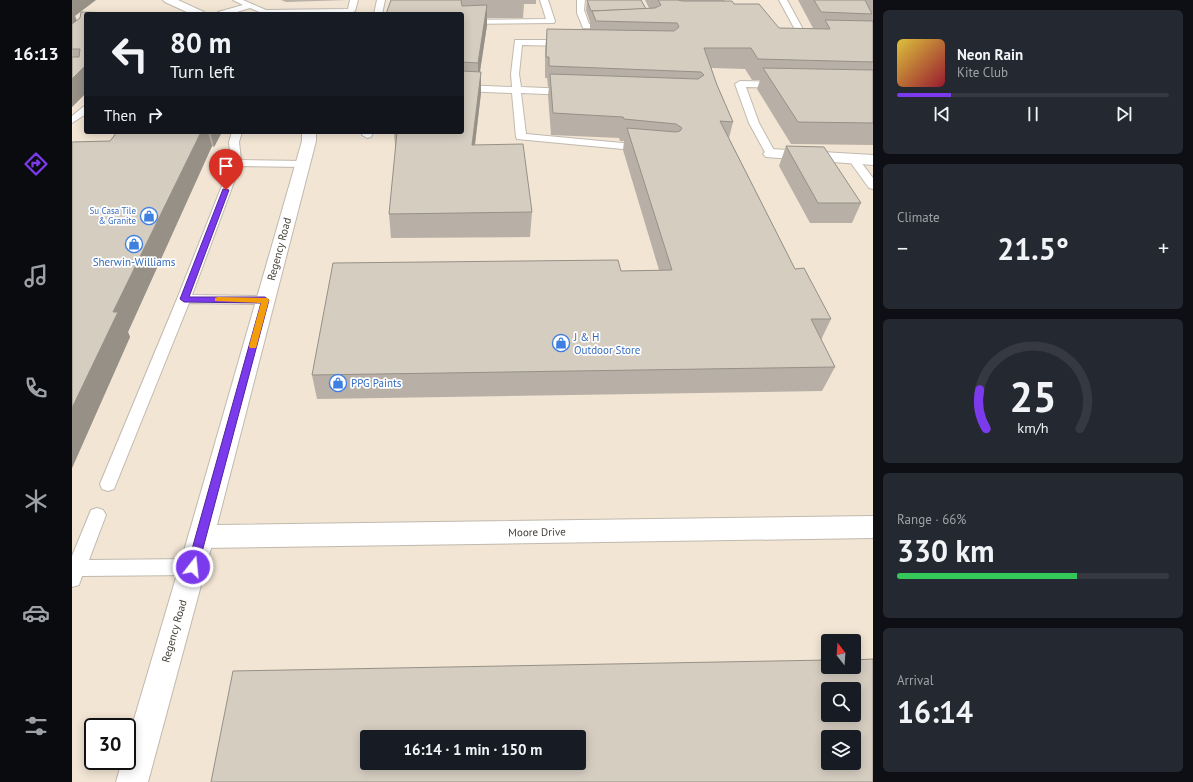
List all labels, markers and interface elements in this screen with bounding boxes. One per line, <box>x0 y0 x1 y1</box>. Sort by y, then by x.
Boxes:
text: 80 m <box>170 24 231 61</box>
icon: left <box>104 28 156 80</box>
text: 16:13 <box>13 42 59 65</box>
text: Neon Rain <box>957 45 1023 64</box>
text: Turn left <box>170 60 235 83</box>
text: Kite Club <box>957 64 1008 81</box>
icon: previous <box>931 103 953 125</box>
icon: pause <box>1022 103 1044 125</box>
icon: next <box>1113 103 1135 125</box>
icon: right <box>144 104 166 126</box>
text: Then <box>104 106 136 125</box>
pin <box>209 149 243 190</box>
icon: directions <box>22 150 50 178</box>
icon: arrive <box>215 155 237 177</box>
place label: Su Casa Tile & Granite <box>90 205 136 226</box>
shop icon: Su Casa Tile & Granite <box>139 206 159 226</box>
text: Climate <box>897 209 940 226</box>
street label: Regency Road <box>264 216 294 282</box>
text: 21.5° <box>997 229 1069 268</box>
shop icon: Sherwin-Williams <box>124 234 144 254</box>
text: − <box>897 234 908 262</box>
text: + <box>1158 234 1169 262</box>
place label: Sherwin-Williams <box>93 255 176 269</box>
icon: music <box>22 262 50 290</box>
place label: J & H Outdoor Store <box>573 330 641 357</box>
shop icon: J & H Outdoor Store <box>551 333 571 353</box>
text: 25 <box>1009 370 1057 423</box>
shop icon: PPG Paints <box>328 373 348 393</box>
icon: phone <box>22 374 50 402</box>
place label: PPG Paints <box>351 376 402 390</box>
text: km/h <box>1017 418 1049 437</box>
icon: climate <box>22 487 50 515</box>
text: Range · 66% <box>897 511 966 528</box>
street label: Moore Drive <box>508 524 566 540</box>
text: 330 km <box>897 531 995 570</box>
position arrow <box>172 546 214 588</box>
street label: Regency Road <box>158 598 190 664</box>
icon: car <box>22 599 50 627</box>
north arrow <box>821 634 861 674</box>
map controls <box>821 634 861 770</box>
text: Arrival <box>897 672 933 689</box>
button: search <box>821 682 861 722</box>
text: 16:14 <box>897 692 973 731</box>
icon: filters <box>22 712 50 740</box>
speed limit sign: 30 <box>84 718 136 770</box>
button: layers <box>821 730 861 770</box>
text: 16:14 · 1 min · 150 m <box>404 740 542 759</box>

